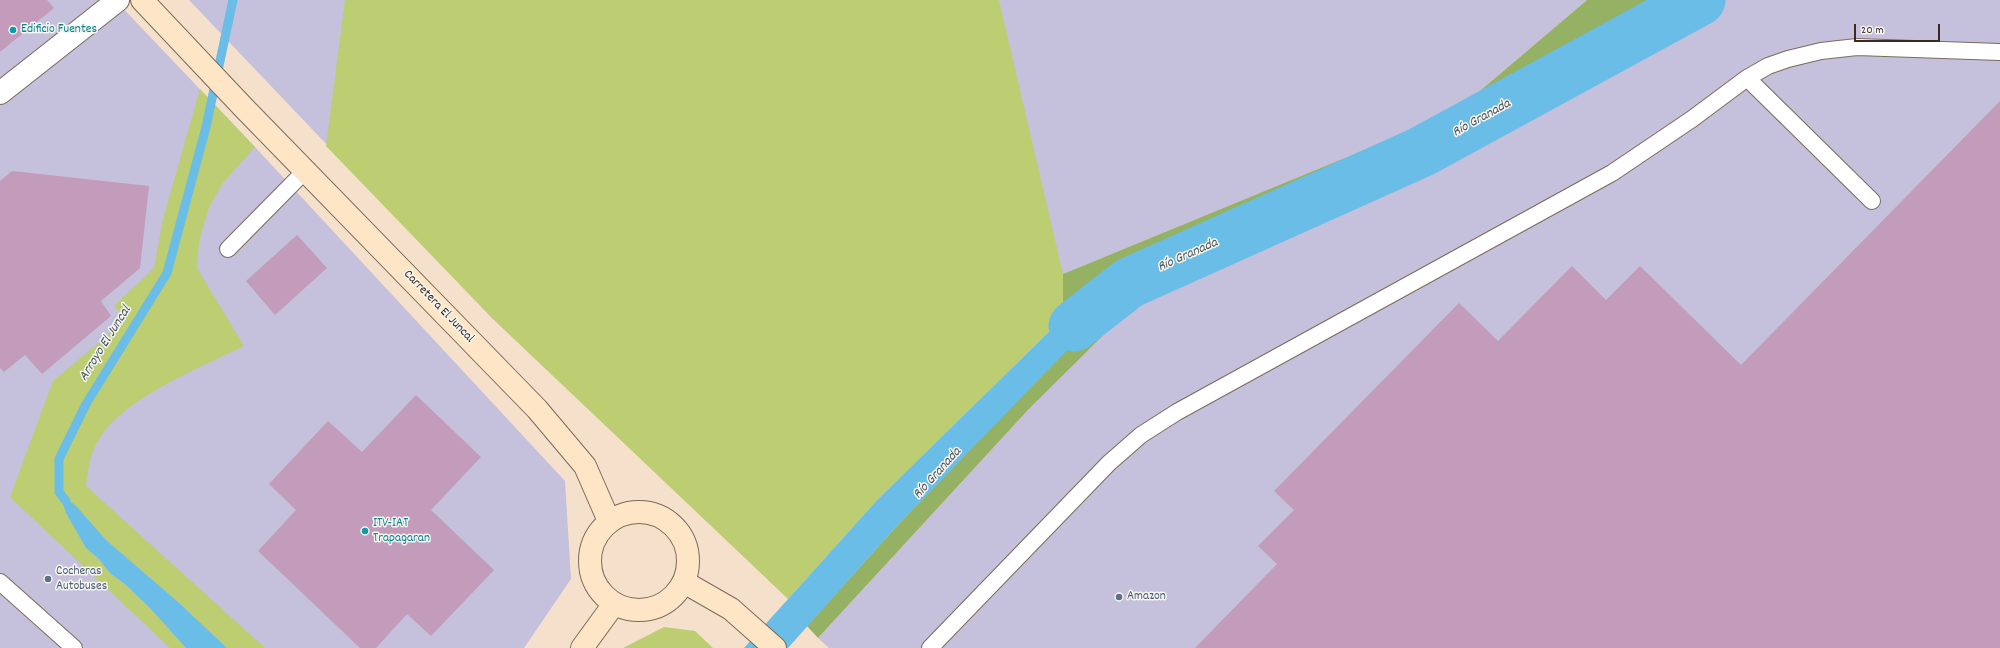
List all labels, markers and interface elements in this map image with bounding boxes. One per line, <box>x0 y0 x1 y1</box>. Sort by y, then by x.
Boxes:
scale bar <box>1856 16 1942 42</box>
place label: Edificio Fuentes <box>21 22 97 38</box>
text: 20 m <box>1861 22 1884 39</box>
marker: Edificio Fuentes <box>8 25 18 35</box>
water label: Río Granada <box>1450 96 1514 142</box>
water label: Río Granada <box>1155 235 1221 277</box>
street label: Carretera El Juncal <box>399 267 477 347</box>
water label: Arroyo El Juncal <box>76 303 136 385</box>
water label: Río Granada <box>910 445 966 503</box>
place label: ITV-IAT Trapagaran <box>373 516 430 547</box>
marker: ITV-IAT Trapagaran <box>360 526 370 536</box>
place label: Cocheras Autobuses <box>56 564 107 595</box>
marker: Cocheras Autobuses <box>43 574 53 584</box>
place label: Amazon <box>1127 589 1166 605</box>
marker: Amazon <box>1114 592 1124 602</box>

